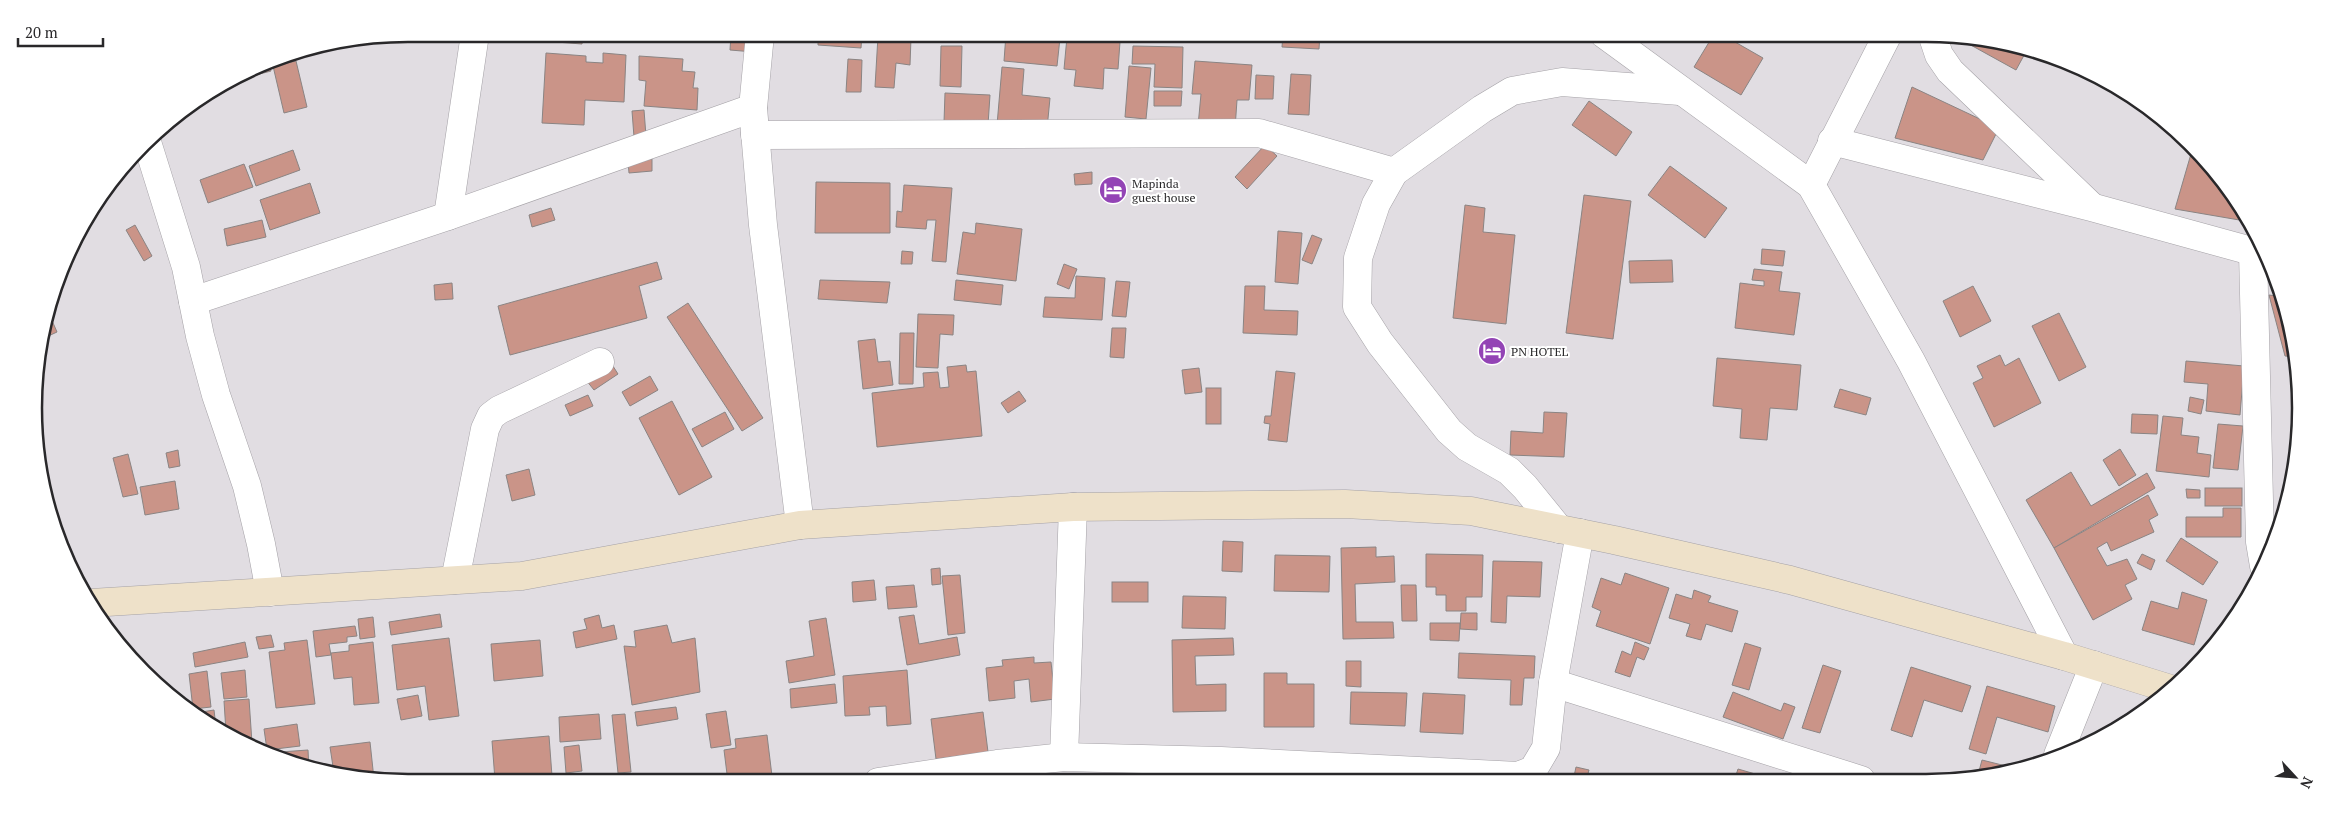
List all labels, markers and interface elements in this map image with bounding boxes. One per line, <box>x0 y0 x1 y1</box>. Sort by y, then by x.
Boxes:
scale bar <box>18 15 102 47</box>
text: 20 m <box>25 22 58 42</box>
hotel icon: Mapinda guest house <box>1098 175 1128 205</box>
place label: Mapinda guest house <box>1132 176 1196 205</box>
hotel icon: PN HOTEL <box>1477 336 1507 366</box>
place label: PN HOTEL <box>1511 344 1569 359</box>
north arrow <box>2270 752 2320 802</box>
text: N <box>2296 774 2318 792</box>

